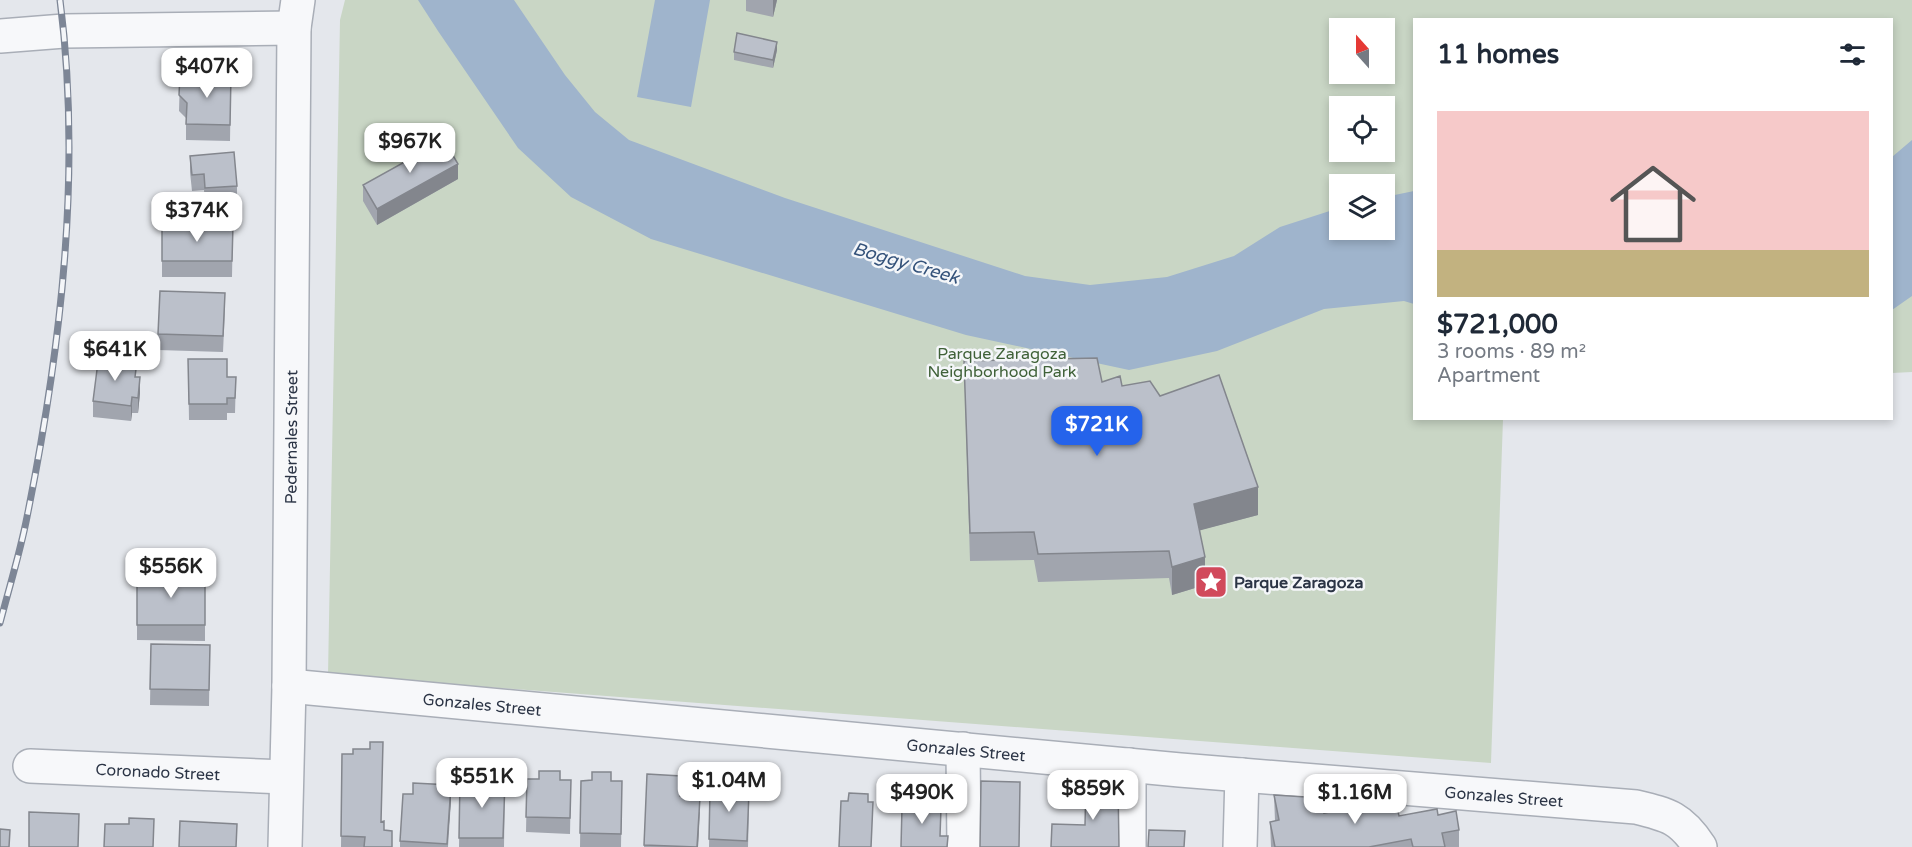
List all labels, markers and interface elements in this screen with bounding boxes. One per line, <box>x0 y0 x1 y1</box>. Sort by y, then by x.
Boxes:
north arrow <box>1329 18 1395 84</box>
map controls <box>1329 18 1395 240</box>
icon: filters <box>1836 38 1869 71</box>
text: 11 homes <box>1437 39 1559 70</box>
pin: $407K <box>165 48 249 99</box>
text: $407K <box>175 55 239 79</box>
button: locate <box>1329 96 1395 162</box>
pin: $967K <box>368 123 452 174</box>
text: $967K <box>378 130 442 154</box>
icon: home <box>1599 150 1707 258</box>
button: layers <box>1329 174 1395 240</box>
pin: $374K <box>155 192 239 243</box>
text: $374K <box>165 199 229 223</box>
water label: Boggy Creek <box>850 237 963 289</box>
text: $721,000 <box>1437 309 1558 340</box>
pin: $641K <box>73 331 157 382</box>
text: $641K <box>83 338 147 362</box>
text: 3 rooms · 89 m² <box>1437 340 1586 364</box>
park label: Parque Zaragoza Neighborhood Park <box>927 344 1077 382</box>
text: Apartment <box>1437 364 1540 388</box>
street label: Pedernales Street <box>281 370 302 504</box>
pin: $721K <box>1055 406 1139 457</box>
text: $721K <box>1065 413 1129 437</box>
pin: $556K <box>129 548 213 599</box>
text: $556K <box>139 555 203 579</box>
place icon: Parque Zaragoza <box>1193 564 1229 600</box>
place label: Parque Zaragoza <box>1234 573 1363 593</box>
street label: Gonzales Street <box>422 690 542 721</box>
street label: Gonzales Street <box>906 735 1026 766</box>
pin: $551K <box>440 758 524 809</box>
street label: Coronado Street <box>95 760 221 785</box>
pin: $1.04M <box>680 762 778 813</box>
text: $551K <box>450 765 514 789</box>
text: $1.04M <box>692 769 766 793</box>
pin: $859K <box>1051 770 1135 821</box>
pin: $490K <box>880 774 964 825</box>
pin: $1.16M <box>1306 774 1404 825</box>
text: $859K <box>1061 777 1125 801</box>
text: $490K <box>890 781 954 805</box>
text: $1.16M <box>1318 781 1392 805</box>
street label: Gonzales Street <box>1444 782 1564 812</box>

